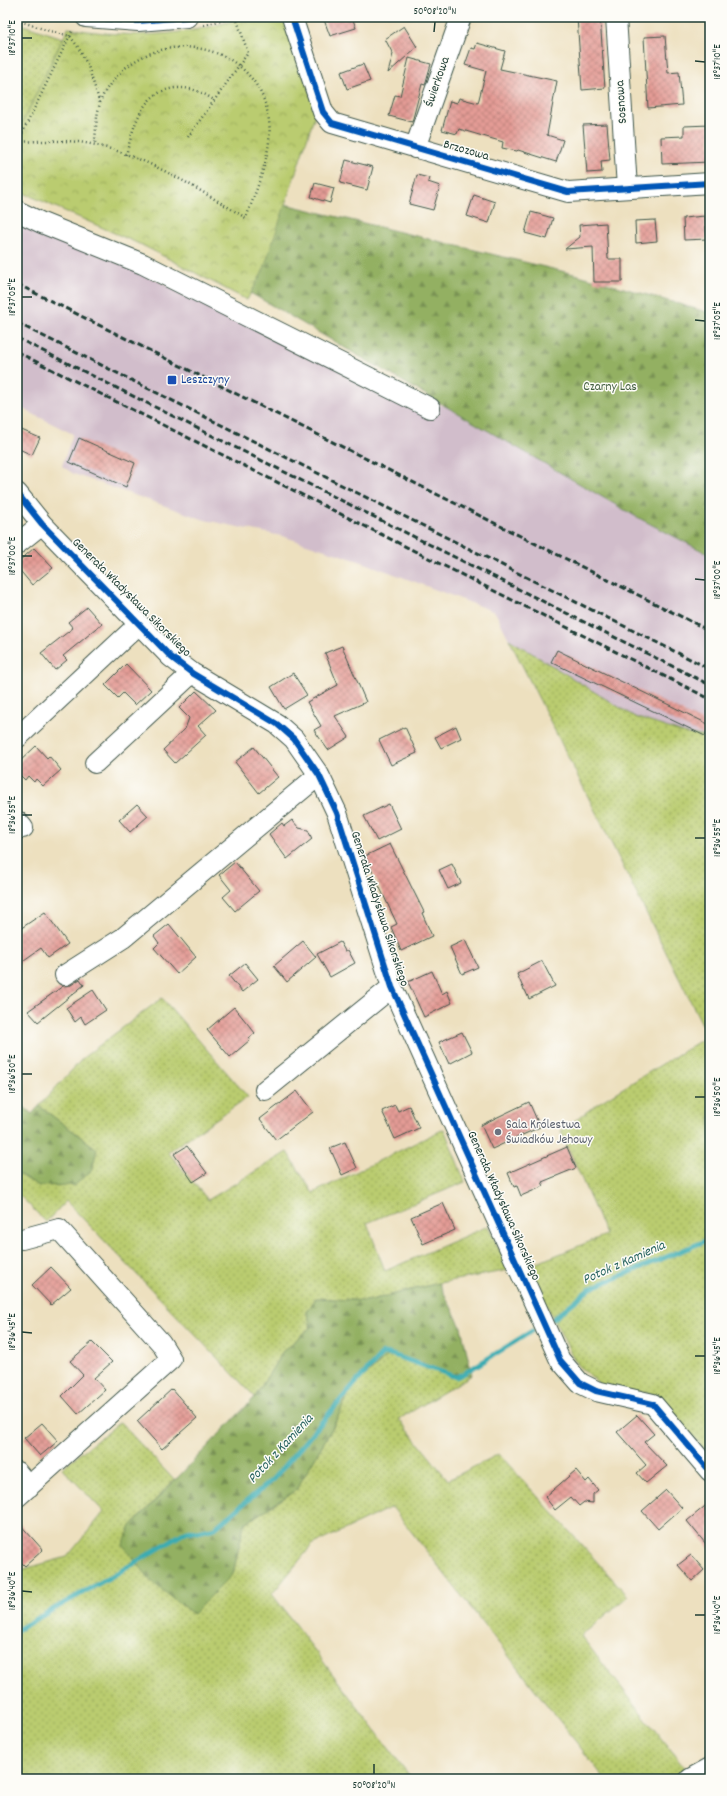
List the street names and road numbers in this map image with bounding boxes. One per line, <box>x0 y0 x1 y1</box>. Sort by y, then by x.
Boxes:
street label: Świerkowa <box>421 53 456 110</box>
street label: Sosnowa <box>611 79 633 124</box>
street label: Brzozowa <box>441 135 492 167</box>
street label: Generała Władysława Sikorskiego <box>67 534 195 662</box>
street label: Generała Władysława Sikorskiego <box>345 829 413 989</box>
street label: Generała Władysława Sikorskiego <box>461 1128 545 1284</box>

